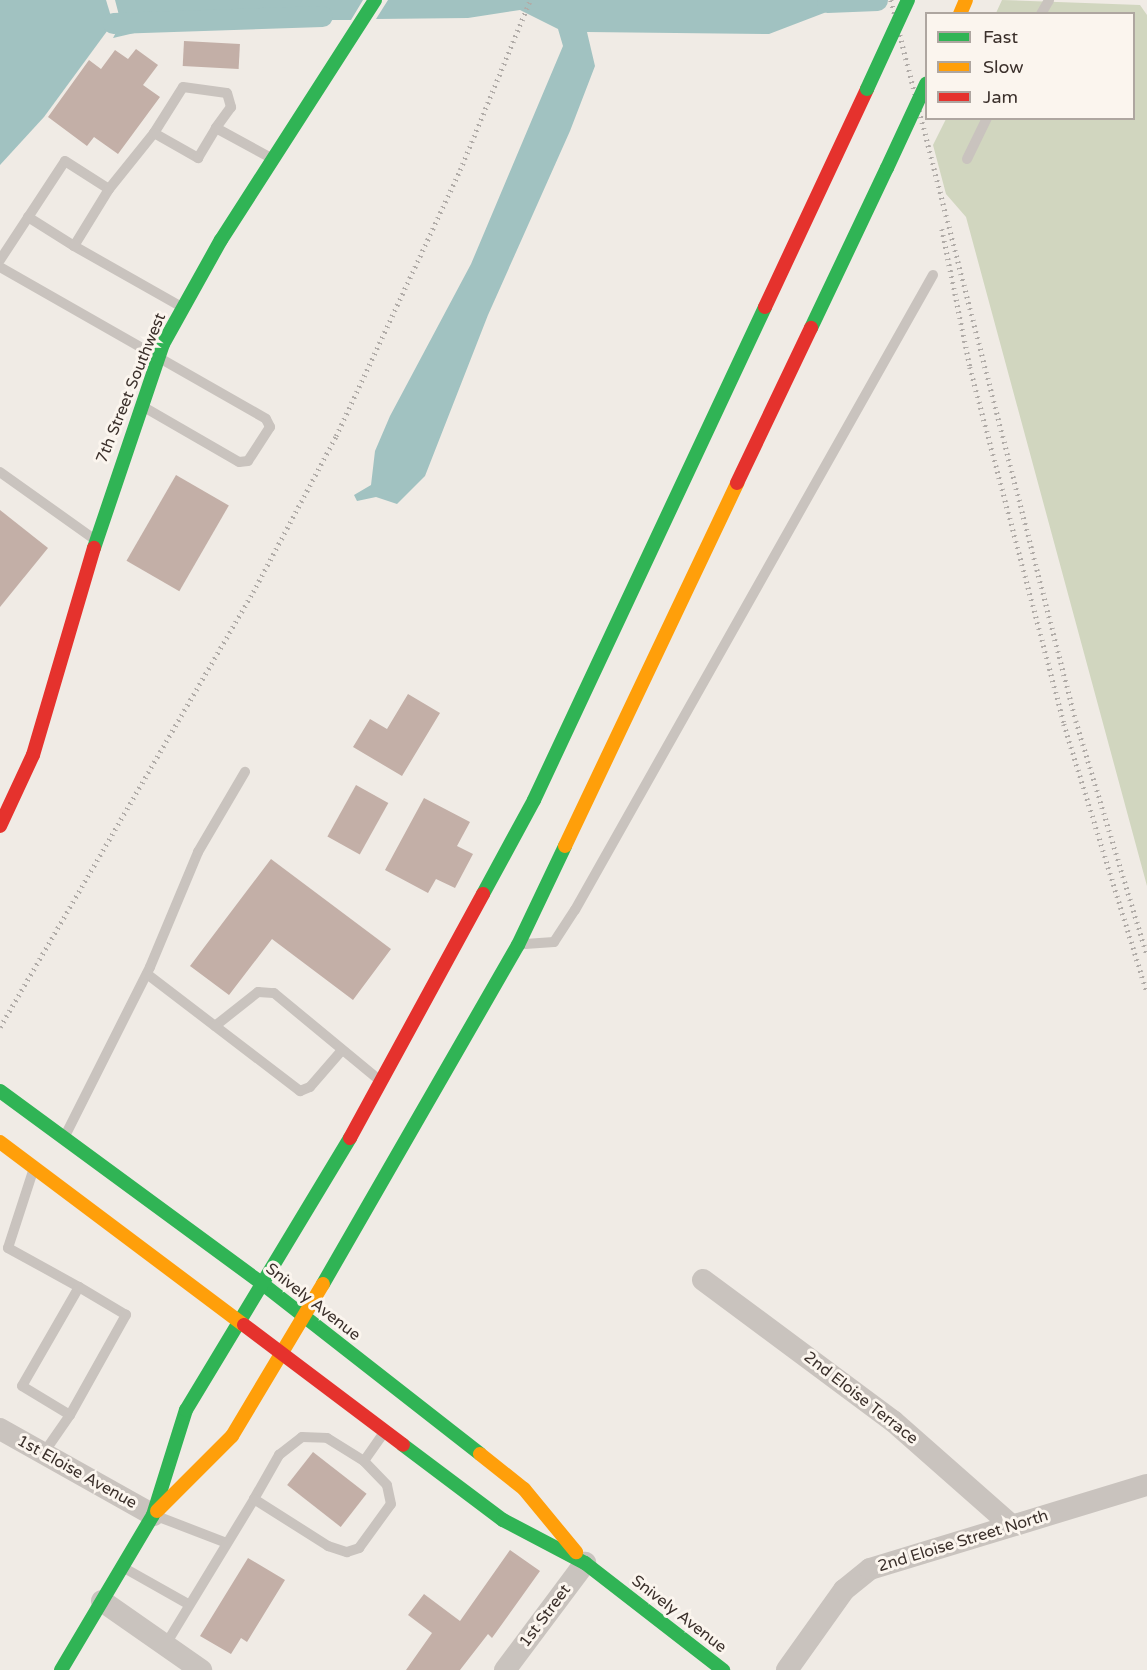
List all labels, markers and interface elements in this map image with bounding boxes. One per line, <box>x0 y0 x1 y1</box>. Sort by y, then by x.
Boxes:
legend <box>925 12 1135 120</box>
text: Fast <box>983 26 1018 48</box>
text: Slow <box>983 56 1024 78</box>
text: Jam <box>983 86 1018 108</box>
street label: 7th Street Southwest <box>92 310 170 466</box>
street label: Snively Avenue <box>262 1259 364 1345</box>
street label: 2nd Eloise Terrace <box>800 1348 922 1448</box>
street label: 1st Eloise Avenue <box>14 1431 140 1513</box>
street label: 2nd Eloise Street North <box>876 1506 1050 1576</box>
street label: Snively Avenue <box>628 1571 730 1657</box>
street label: 1st Street <box>515 1581 575 1651</box>

